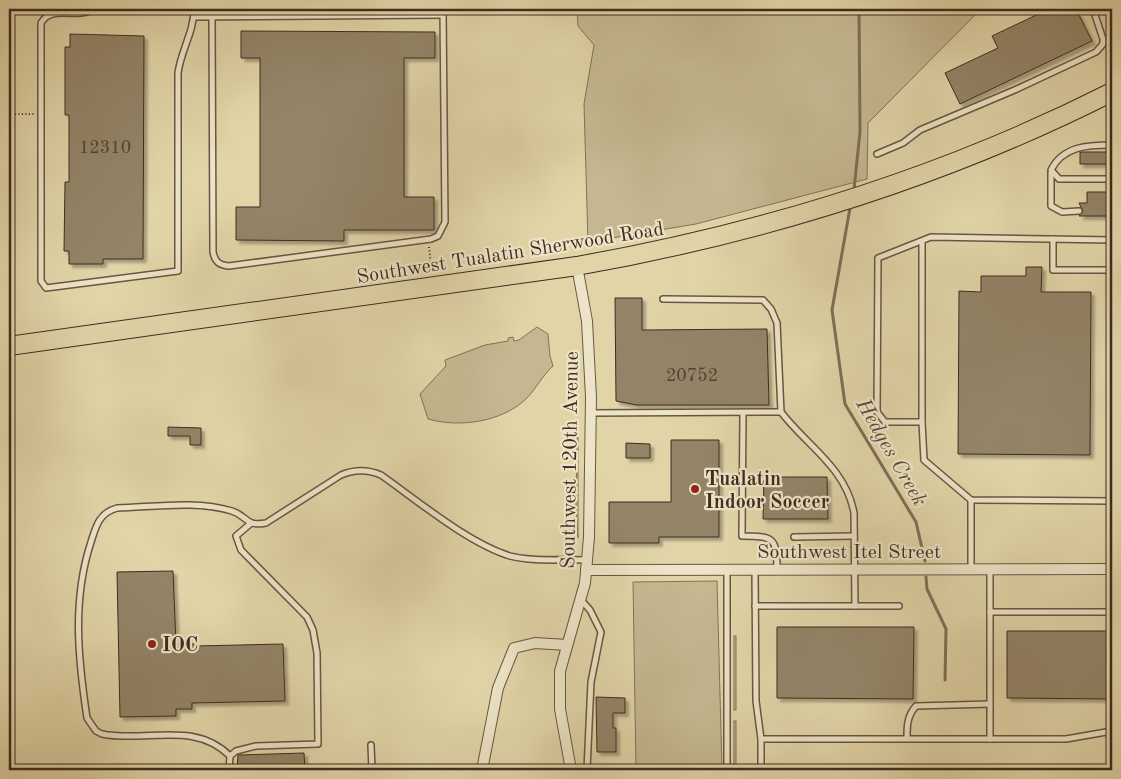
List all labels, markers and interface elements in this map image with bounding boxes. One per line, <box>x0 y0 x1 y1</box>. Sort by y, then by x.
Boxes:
house number: 12310 <box>79 139 131 157</box>
street label: Southwest Tualatin Sherwood Road <box>355 220 665 288</box>
street label: Southwest 120th Avenue <box>559 351 583 569</box>
house number: 20752 <box>666 367 718 385</box>
water label: Hedges Creek <box>851 394 930 510</box>
place label: Tualatin Indoor Soccer <box>705 470 830 513</box>
marker: Tualatin Indoor Soccer <box>689 483 701 495</box>
street label: Southwest Itel Street <box>757 543 941 563</box>
place label: IOC <box>162 636 198 656</box>
marker: IOC <box>146 638 158 650</box>

